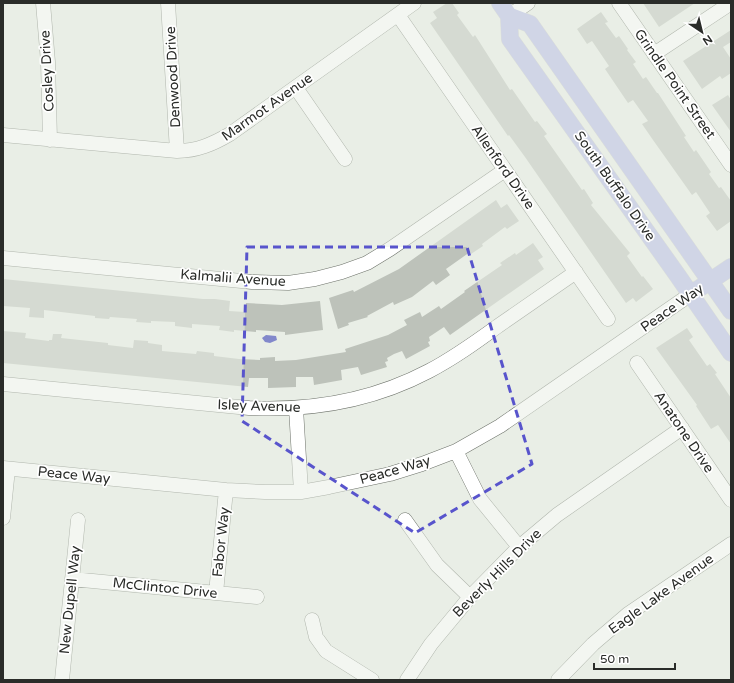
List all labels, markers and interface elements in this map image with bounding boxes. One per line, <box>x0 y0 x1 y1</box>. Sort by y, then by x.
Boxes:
north arrow <box>682 12 722 52</box>
street label: Denwood Drive <box>162 26 184 128</box>
street label: Grindle Point Street <box>631 26 720 143</box>
street label: Cosley Drive <box>36 30 58 112</box>
text: N <box>700 32 715 48</box>
street label: Marmot Avenue <box>218 69 316 145</box>
street label: Allenford Drive <box>468 122 538 213</box>
street label: South Buffalo Drive <box>571 128 659 244</box>
street label: Kalmalii Avenue <box>180 266 286 290</box>
street label: Peace Way <box>637 280 707 336</box>
street label: Anatone Drive <box>650 388 718 476</box>
street label: Isley Avenue <box>217 396 301 416</box>
street label: Peace Way <box>358 452 433 488</box>
street label: Peace Way <box>37 463 112 487</box>
street label: Fabor Way <box>209 506 233 578</box>
street label: Beverly Hills Drive <box>449 525 545 621</box>
street label: New Dupell Way <box>56 545 84 655</box>
street label: Eagle Lake Avenue <box>605 550 717 638</box>
street label: McClintoc Drive <box>112 574 218 602</box>
scale bar <box>594 645 675 671</box>
text: 50 m <box>600 652 629 666</box>

